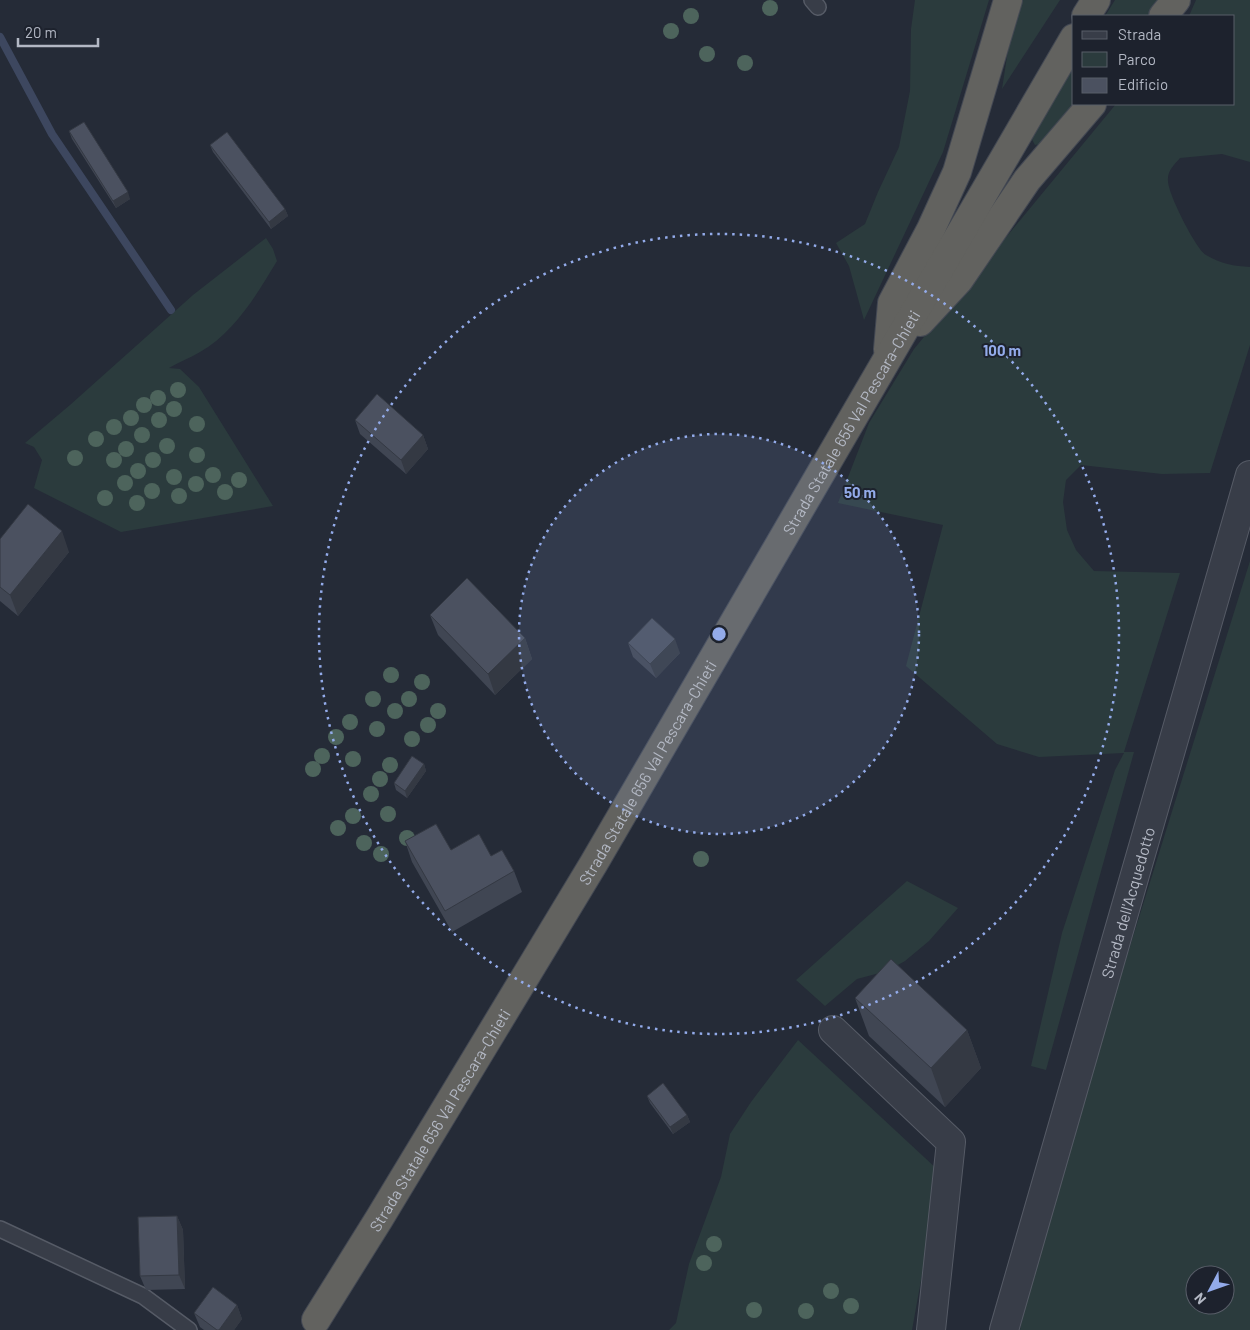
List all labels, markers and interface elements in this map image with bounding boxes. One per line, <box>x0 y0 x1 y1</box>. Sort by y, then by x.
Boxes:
scale bar <box>18 15 98 47</box>
legend <box>1072 15 1235 105</box>
text: 20 m <box>25 23 57 41</box>
text: Strada <box>1118 25 1161 43</box>
text: Parco <box>1118 50 1156 68</box>
text: Edificio <box>1118 75 1168 93</box>
street label: Strada Statale 656 Val Pescara-Chieti <box>778 306 923 538</box>
text: 100 m <box>983 341 1021 359</box>
text: 50 m <box>844 483 876 501</box>
centre of rings <box>710 625 728 643</box>
street label: Strada Statale 656 Val Pescara-Chieti <box>574 656 720 888</box>
street label: Strada dell'Acquedotto <box>1096 825 1158 980</box>
street label: Strada Statale 656 Val Pescara-Chieti <box>364 1005 513 1235</box>
north arrow <box>1185 1265 1235 1315</box>
text: N <box>1190 1290 1209 1308</box>

